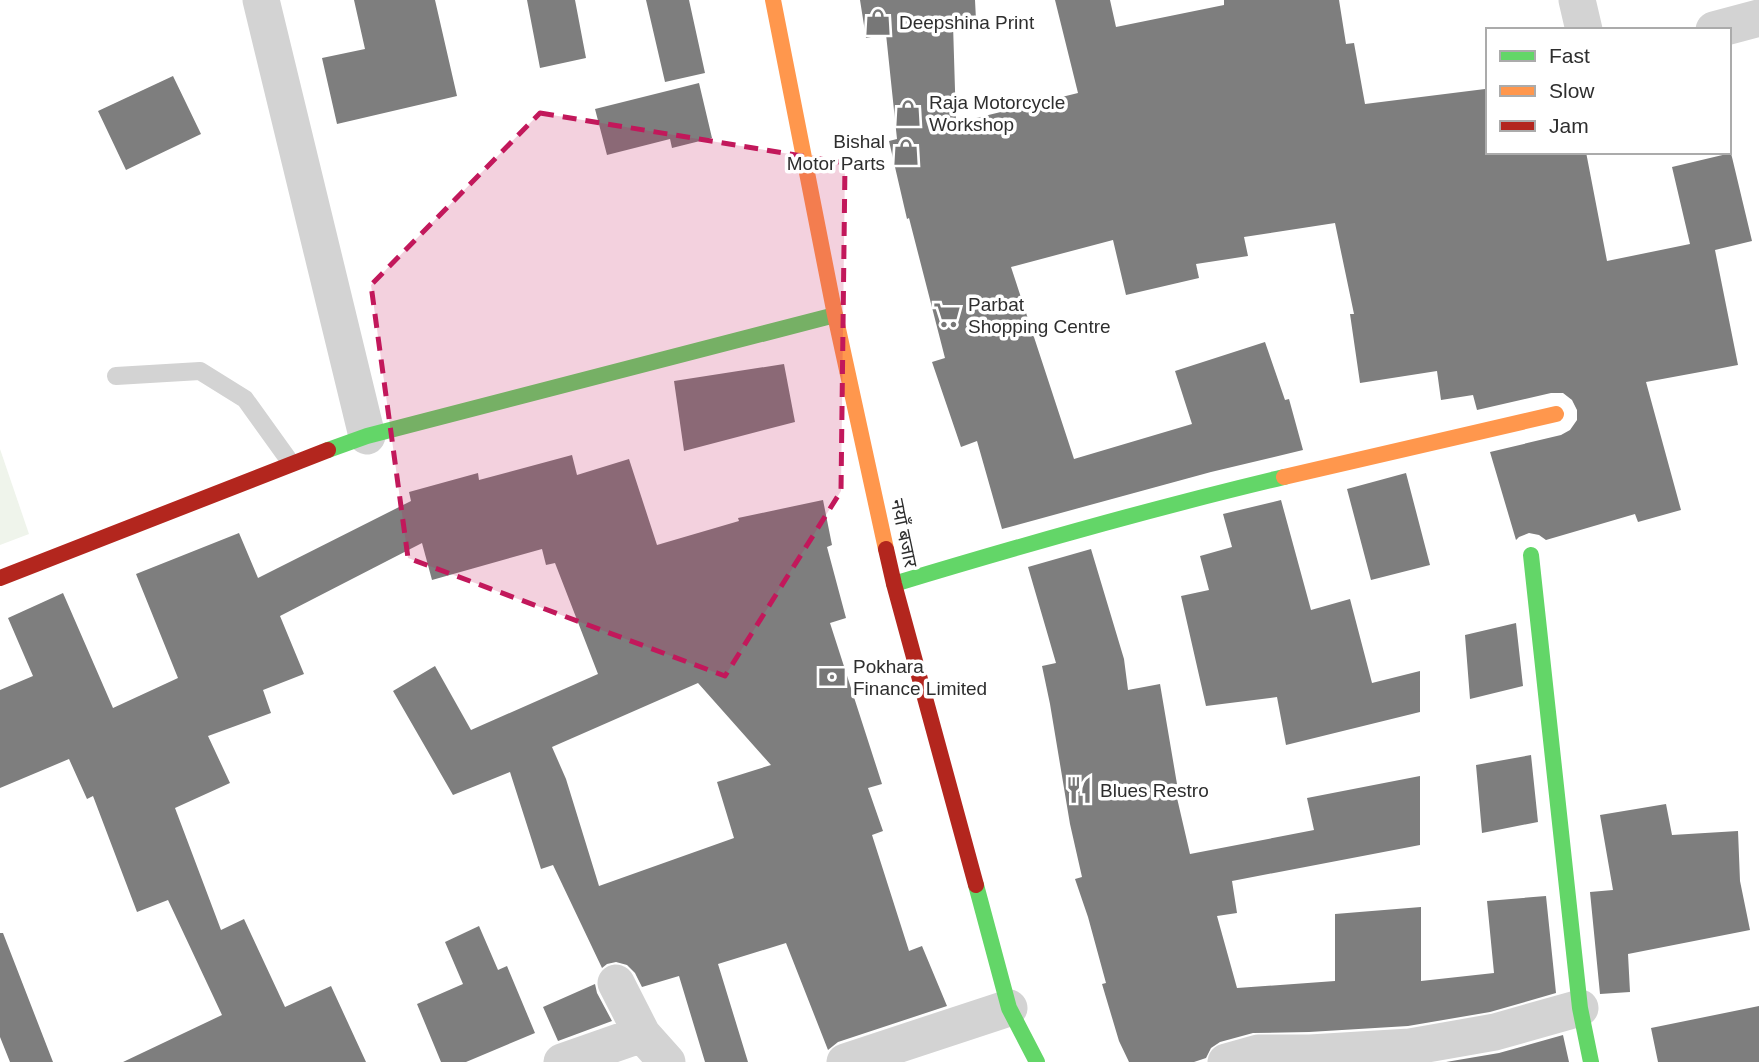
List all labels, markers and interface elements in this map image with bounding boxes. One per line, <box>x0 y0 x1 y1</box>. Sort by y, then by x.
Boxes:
shop icon: Deepshina Print <box>863 7 893 37</box>
place label: Deepshina Print <box>899 12 1035 33</box>
legend <box>1486 28 1731 154</box>
text: Fast <box>1549 44 1590 67</box>
text: Slow <box>1549 79 1595 102</box>
place label: Raja Motorcycle Workshop <box>929 92 1065 135</box>
shop icon: Raja Motorcycle Workshop <box>893 98 923 128</box>
text: Jam <box>1549 114 1589 137</box>
place label: Bishal Motor Parts <box>787 131 885 174</box>
shop icon: Bishal Motor Parts <box>891 137 921 167</box>
place label: Parbat Shopping Centre <box>968 294 1111 337</box>
supermarket icon: Parbat Shopping Centre <box>932 300 962 330</box>
street label: नयाँ बजार <box>887 497 923 570</box>
place label: Pokhara Finance Limited <box>853 656 987 699</box>
bank icon: Pokhara Finance Limited <box>817 662 847 692</box>
restaurant icon: Blues Restro <box>1064 775 1094 805</box>
place label: Blues Restro <box>1100 780 1209 801</box>

